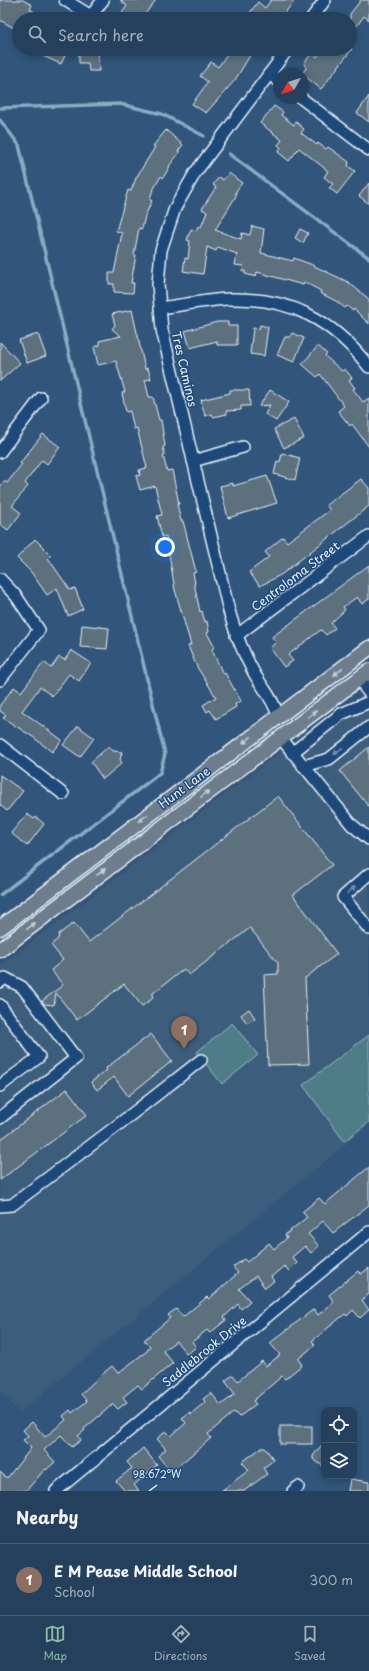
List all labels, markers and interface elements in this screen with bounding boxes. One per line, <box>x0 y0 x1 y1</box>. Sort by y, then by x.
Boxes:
search box <box>12 12 357 56</box>
icon: search <box>26 23 48 45</box>
text: Search here <box>58 23 144 46</box>
north arrow <box>273 68 309 104</box>
street label: Tres Caminos <box>168 329 203 409</box>
your location <box>155 537 175 557</box>
street label: Centroloma Street <box>247 537 343 615</box>
one-way arrow <box>332 668 343 676</box>
one-way arrow <box>306 710 317 718</box>
one-way arrow <box>241 736 252 744</box>
one-way arrow <box>333 747 344 756</box>
street label: Hunt Lane <box>155 762 214 812</box>
one-way arrow <box>200 790 211 798</box>
one-way arrow <box>138 814 149 823</box>
one-way arrow <box>96 868 107 876</box>
one-way arrow <box>346 885 356 894</box>
one-way arrow <box>25 922 36 930</box>
pin: 1 <box>171 1016 197 1049</box>
street label: Saddlebrook Drive <box>158 1311 250 1391</box>
map controls <box>321 1407 357 1479</box>
button: locate <box>321 1407 357 1443</box>
button: layers <box>321 1443 357 1479</box>
text: 98.672°W <box>133 1466 182 1481</box>
text: Nearby <box>16 1504 78 1530</box>
text: E M Pease Middle School <box>54 1559 237 1582</box>
text: 1 <box>26 1570 32 1589</box>
text: 300 m <box>309 1570 353 1589</box>
text: School <box>54 1582 95 1601</box>
tab: Map <box>43 1623 67 1664</box>
tab: Directions <box>154 1623 207 1664</box>
tab: Saved <box>294 1623 326 1664</box>

